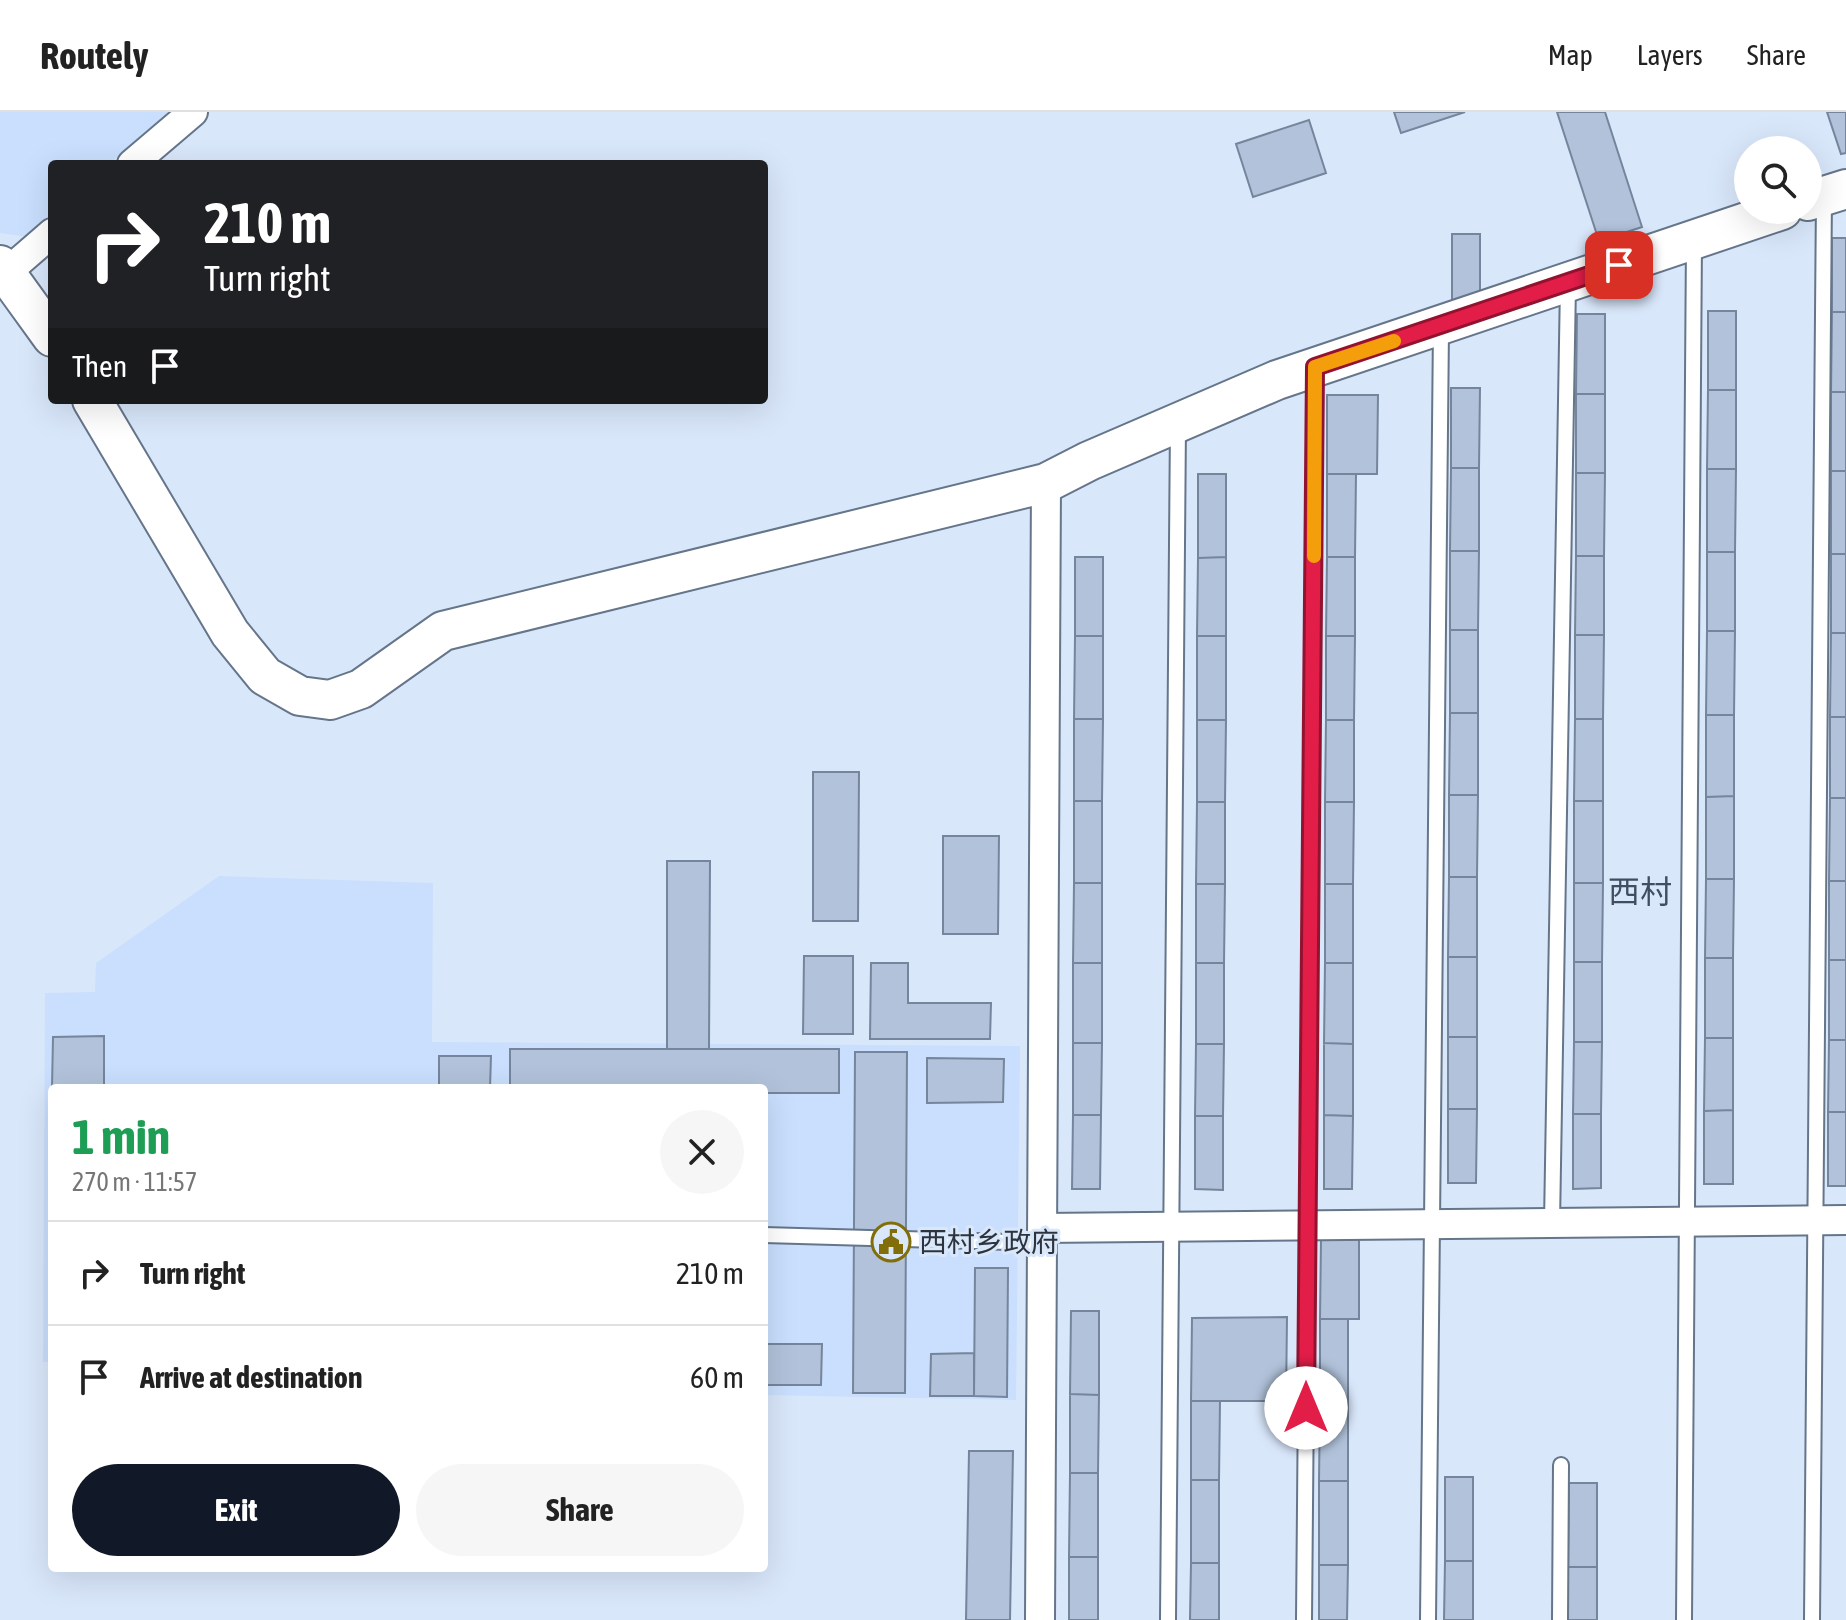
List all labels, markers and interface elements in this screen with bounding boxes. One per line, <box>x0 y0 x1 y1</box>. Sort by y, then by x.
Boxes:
text: Routely <box>40 34 148 77</box>
text: Map <box>1548 39 1593 71</box>
text: Layers <box>1637 39 1703 71</box>
text: Share <box>1747 39 1806 71</box>
map controls <box>1734 136 1822 224</box>
button: search <box>1734 136 1822 224</box>
text: 210 m <box>204 191 331 255</box>
icon: right <box>72 192 176 296</box>
pin <box>1585 231 1653 299</box>
icon: arrive <box>1597 243 1641 287</box>
text: Turn right <box>204 257 331 299</box>
icon: arrive <box>143 344 187 388</box>
text: Then <box>72 349 127 383</box>
district label: 西村 <box>1608 873 1672 910</box>
text: 1 min <box>72 1109 170 1164</box>
button: close <box>660 1110 744 1194</box>
text: 270 m · 11:57 <box>72 1167 197 1197</box>
public building icon: 西村乡政府 <box>870 1221 912 1263</box>
place label: 西村乡政府 <box>919 1226 1059 1258</box>
icon: right <box>72 1251 116 1295</box>
text: Turn right <box>140 1256 246 1290</box>
text: 210 m <box>676 1256 744 1290</box>
icon: arrive <box>72 1355 116 1399</box>
text: Arrive at destination <box>140 1360 362 1394</box>
text: 60 m <box>690 1360 744 1394</box>
position arrow <box>1264 1366 1348 1450</box>
button: Exit <box>72 1464 400 1556</box>
button: Share <box>416 1464 744 1556</box>

